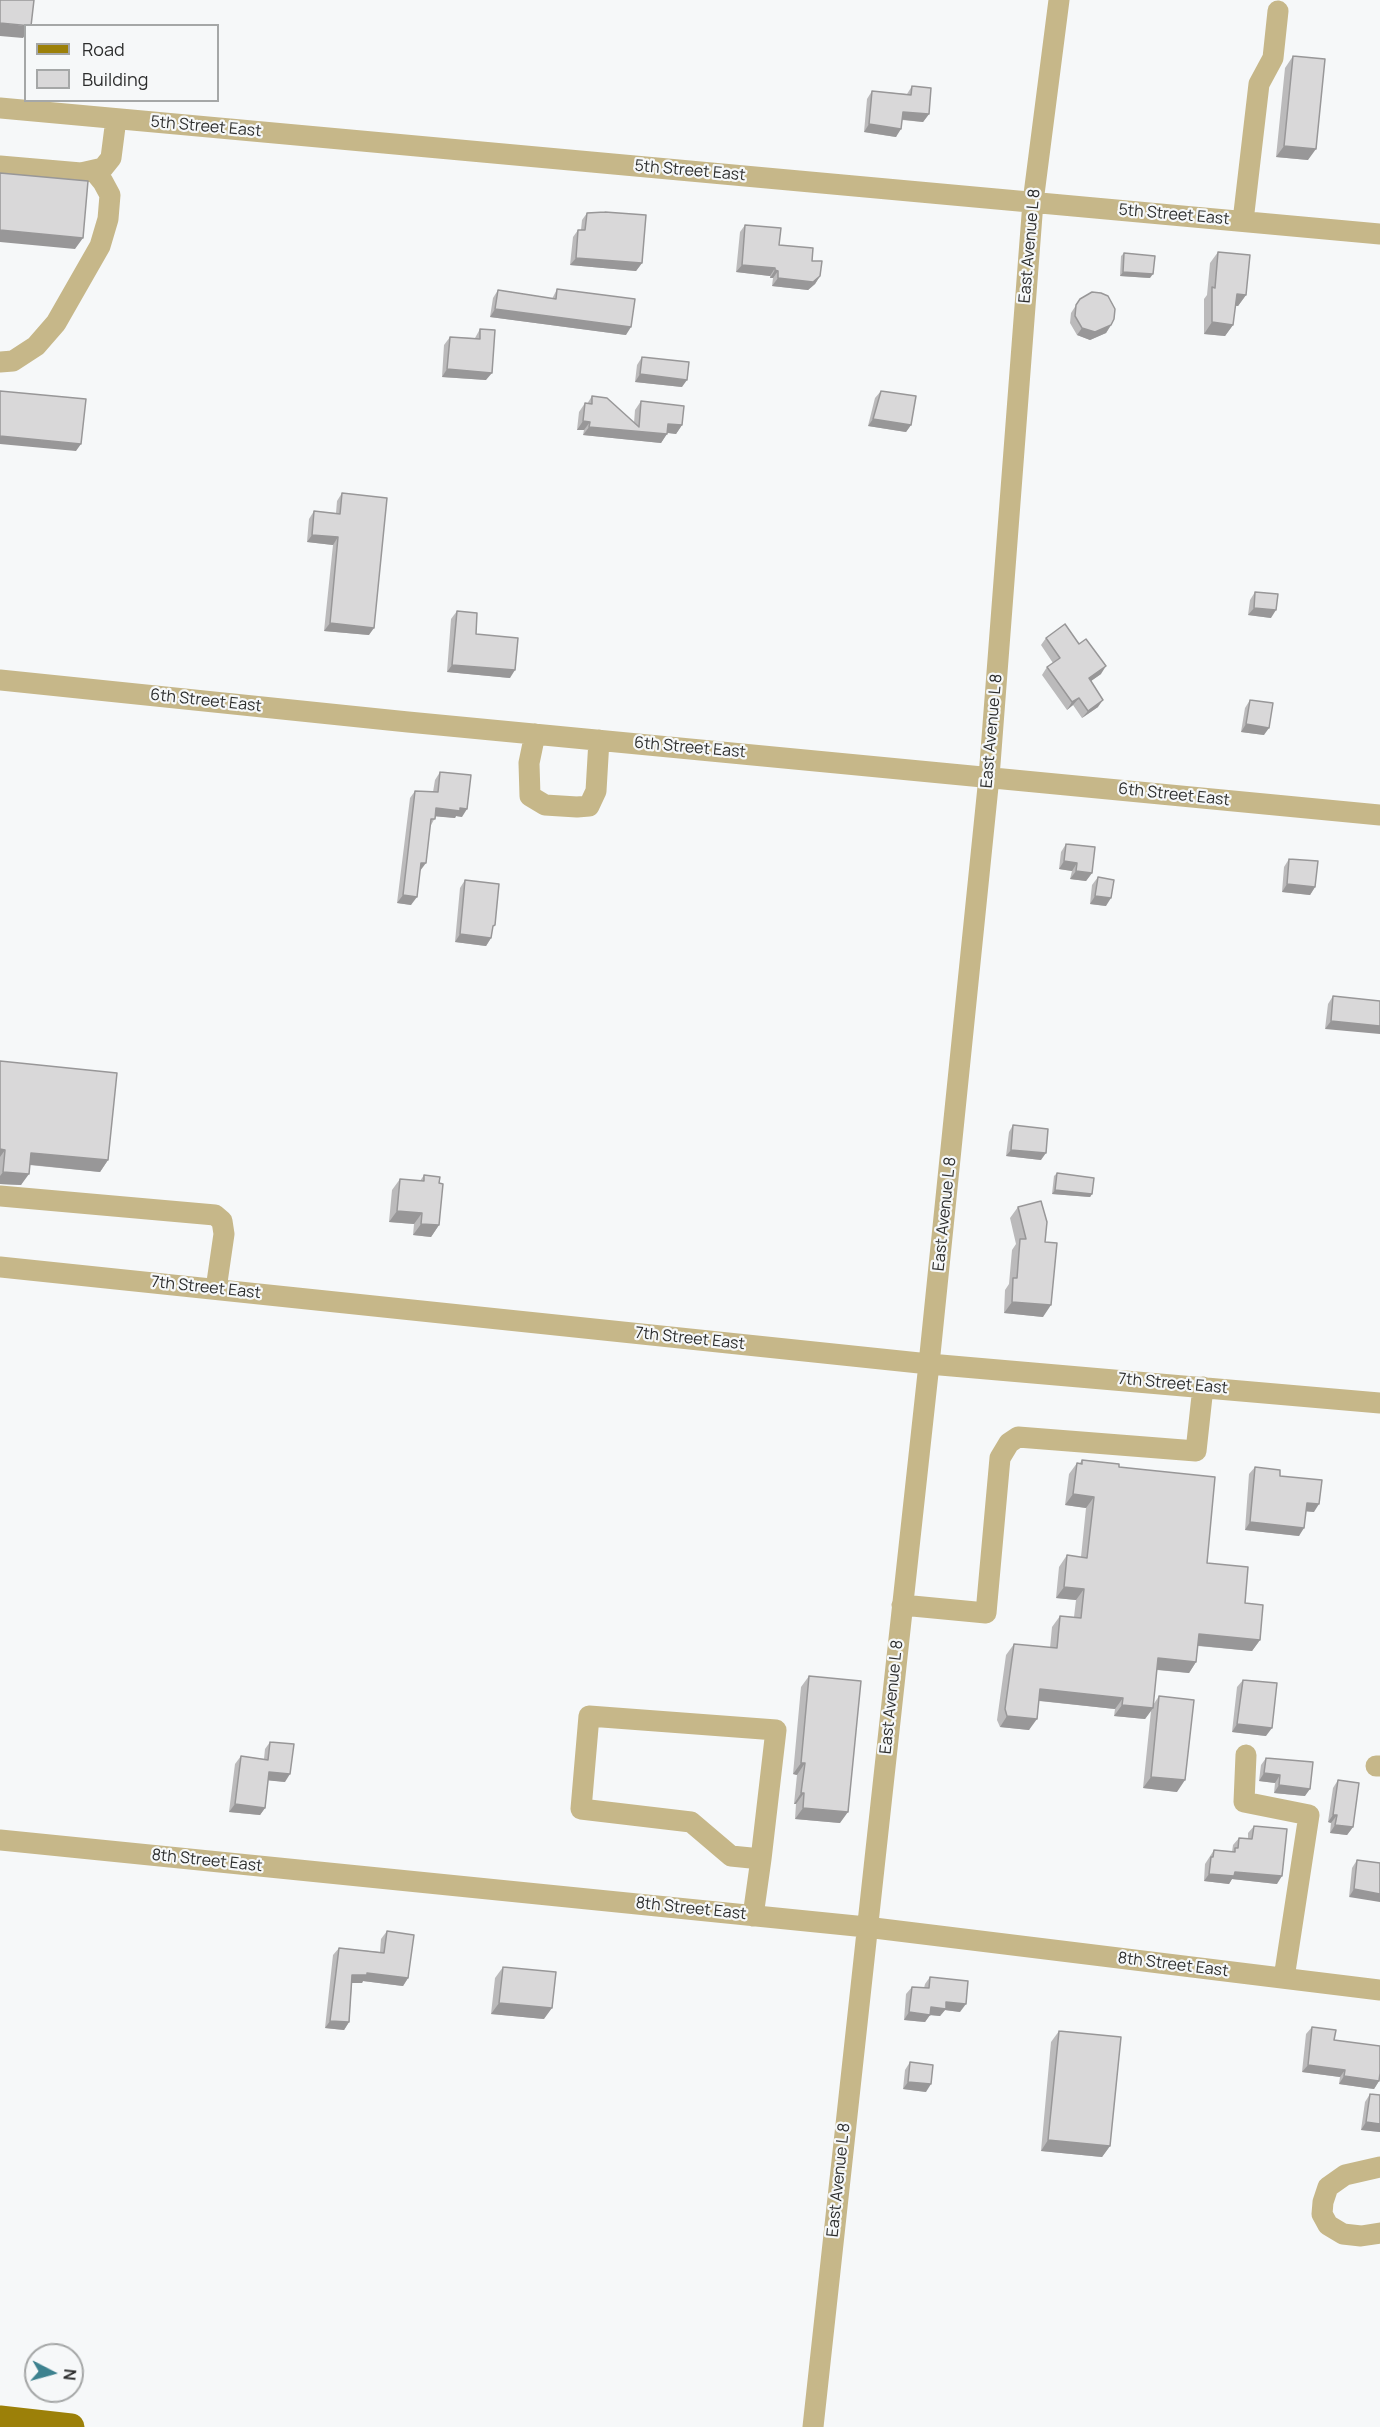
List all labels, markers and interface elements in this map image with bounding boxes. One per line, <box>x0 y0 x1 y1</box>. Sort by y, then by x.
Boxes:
legend <box>24 24 219 102</box>
text: Road <box>82 37 125 61</box>
text: Building <box>82 67 148 91</box>
street label: 5th Street East <box>150 113 262 141</box>
street label: 5th Street East <box>634 157 746 185</box>
street label: East Avenue L 8 <box>1015 188 1045 304</box>
street label: 5th Street East <box>1118 201 1230 229</box>
street label: East Avenue L 8 <box>977 673 1007 789</box>
street label: 6th Street East <box>149 686 263 716</box>
street label: 6th Street East <box>633 734 747 762</box>
street label: 6th Street East <box>1117 780 1231 810</box>
street label: East Avenue L 8 <box>929 1156 961 1272</box>
street label: 7th Street East <box>150 1273 262 1303</box>
street label: 7th Street East <box>634 1324 746 1354</box>
street label: 7th Street East <box>1117 1370 1229 1398</box>
street label: East Avenue L 8 <box>876 1639 908 1755</box>
street label: 8th Street East <box>151 1846 263 1876</box>
street label: 8th Street East <box>635 1894 747 1924</box>
street label: 8th Street East <box>1117 1949 1229 1981</box>
street label: East Avenue L 8 <box>823 2122 855 2238</box>
north arrow <box>24 2343 84 2403</box>
text: N <box>58 2368 81 2382</box>

